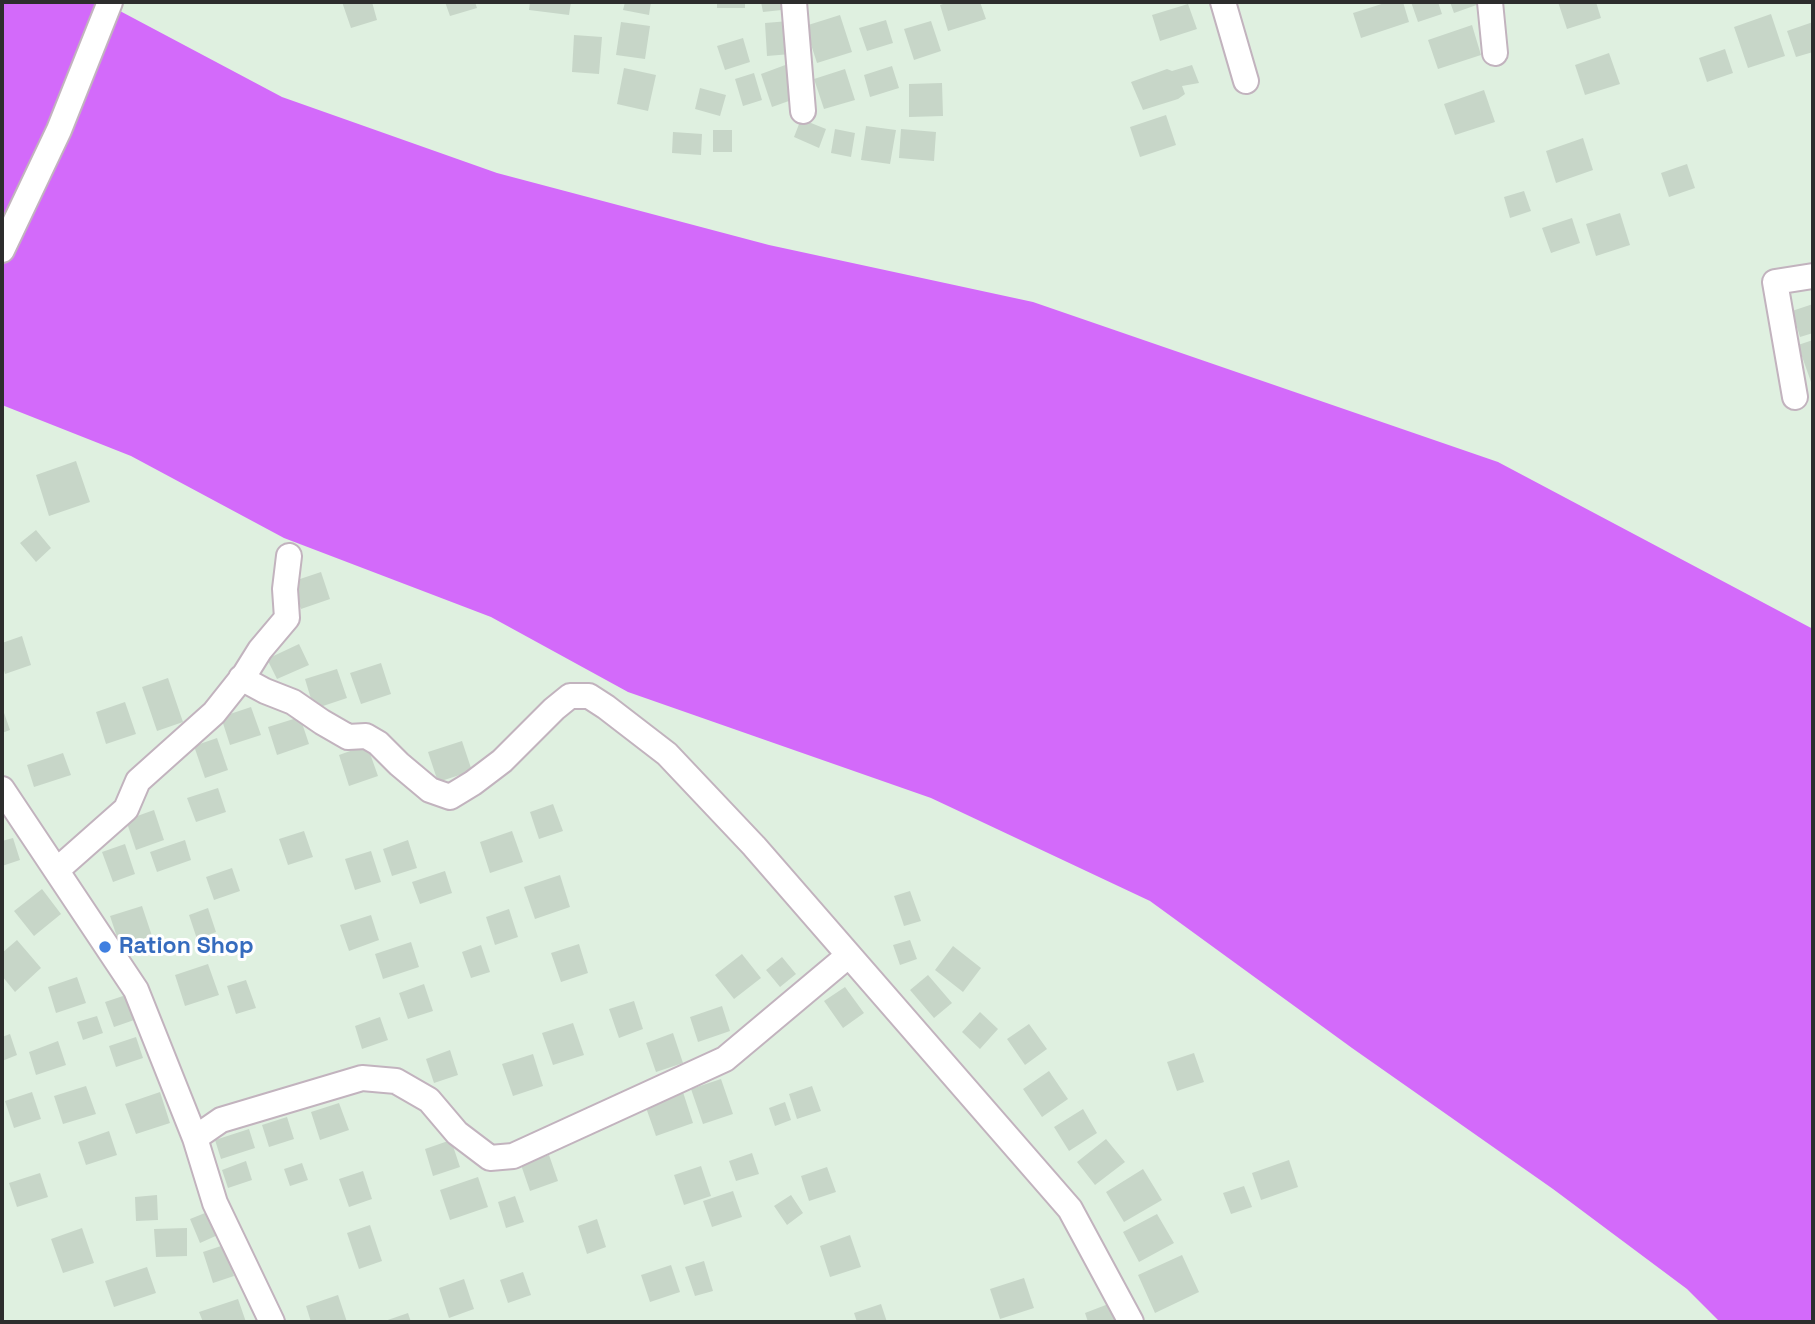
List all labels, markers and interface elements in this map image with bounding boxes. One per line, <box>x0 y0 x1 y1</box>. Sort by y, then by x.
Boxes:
place label: Ration Shop <box>119 933 254 961</box>
marker: Ration Shop <box>97 939 113 955</box>

